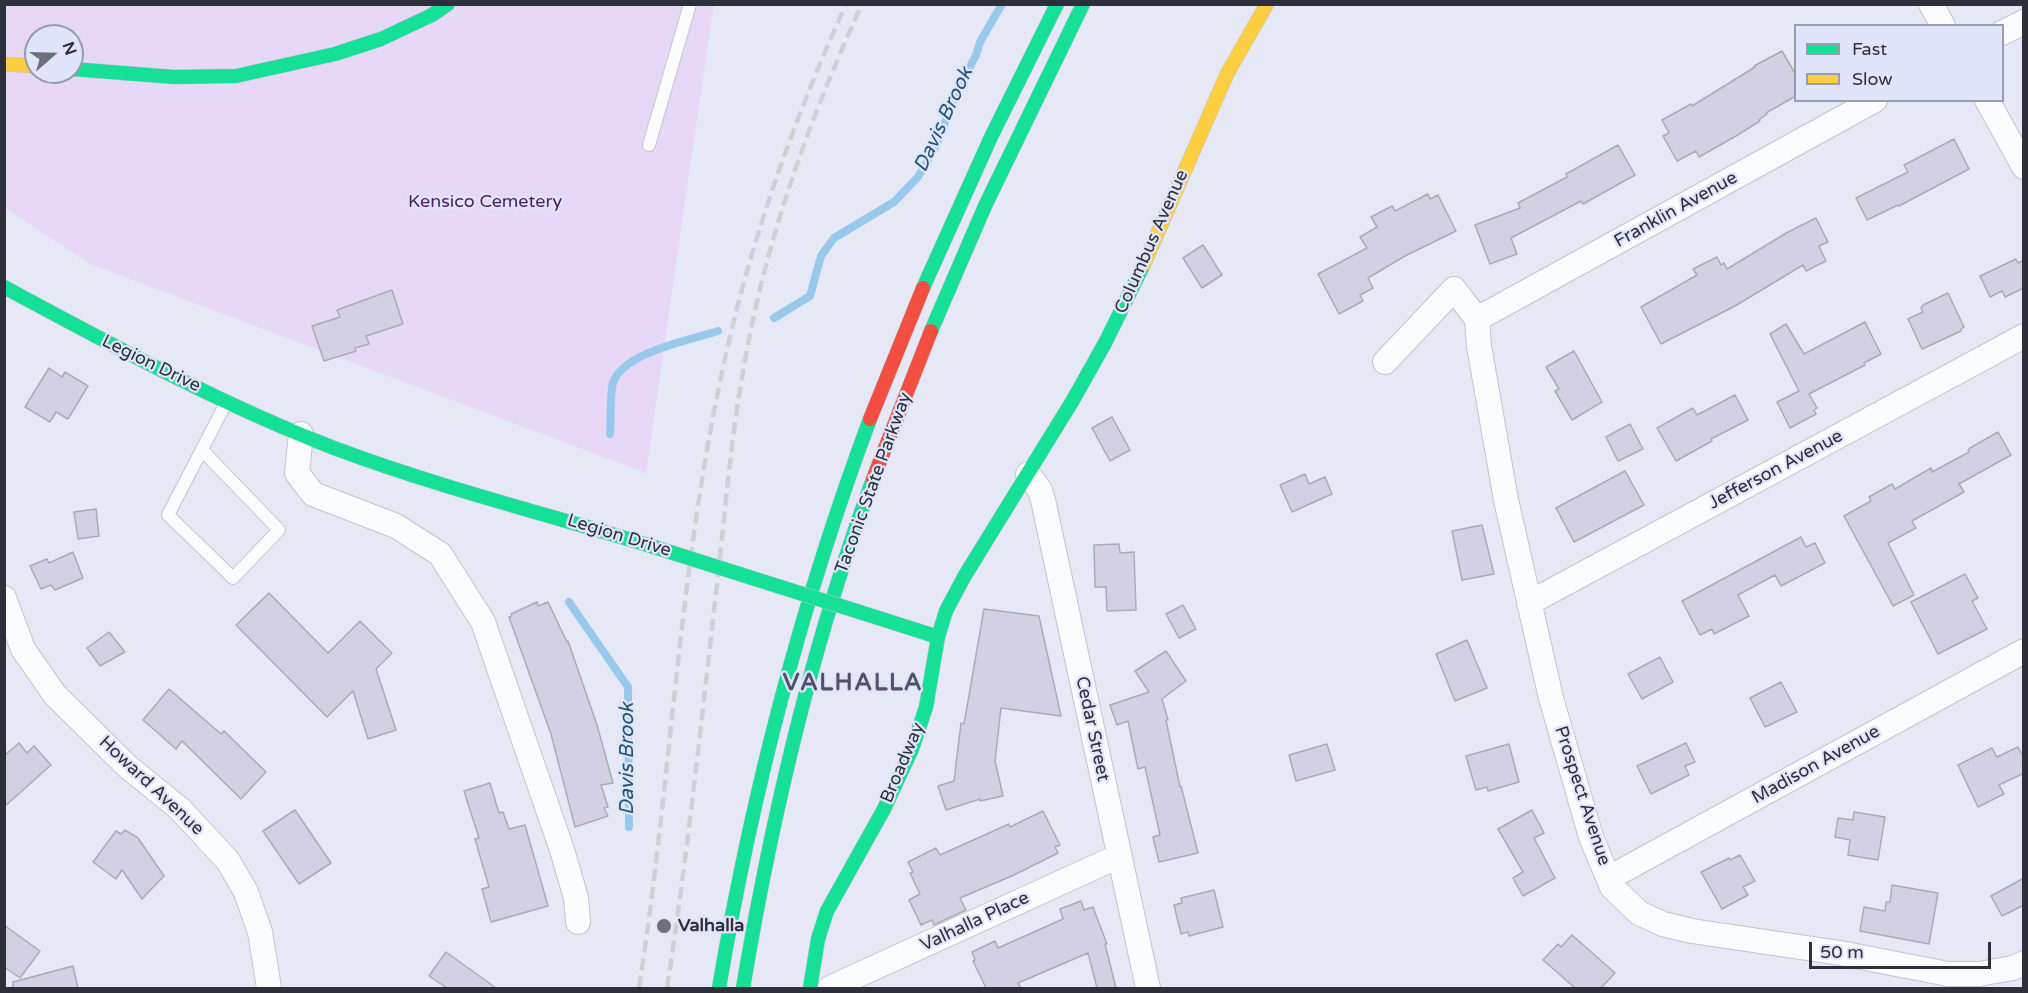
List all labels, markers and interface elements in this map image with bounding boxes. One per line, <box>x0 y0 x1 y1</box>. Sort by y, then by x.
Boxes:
north arrow <box>24 24 84 84</box>
legend <box>1794 24 2004 102</box>
text: Fast <box>1852 38 1887 60</box>
text: N <box>57 39 81 58</box>
water label: Davis Brook <box>909 64 979 176</box>
text: Slow <box>1852 68 1893 90</box>
street label: Columbus Avenue <box>1111 167 1193 317</box>
street label: Franklin Avenue <box>1611 167 1741 253</box>
park label: Kensico Cemetery <box>408 191 562 213</box>
street label: Legion Drive <box>98 331 204 397</box>
street label: Taconic State Parkway <box>831 390 917 576</box>
street label: Jefferson Avenue <box>1705 426 1847 514</box>
street label: Legion Drive <box>565 510 673 562</box>
district label: VALHALLA <box>783 670 923 698</box>
street label: Cedar Street <box>1070 674 1114 784</box>
water label: Davis Brook <box>616 703 640 815</box>
street label: Broadway <box>876 720 930 806</box>
street label: Madison Avenue <box>1748 721 1884 809</box>
street label: Prospect Avenue <box>1549 724 1615 868</box>
street label: Howard Avenue <box>94 732 208 840</box>
street label: Valhalla Place <box>917 887 1033 957</box>
place label: Valhalla <box>678 915 744 937</box>
marker: Valhalla <box>655 917 673 935</box>
scale bar <box>1812 930 1994 968</box>
text: 50 m <box>1820 941 1864 963</box>

